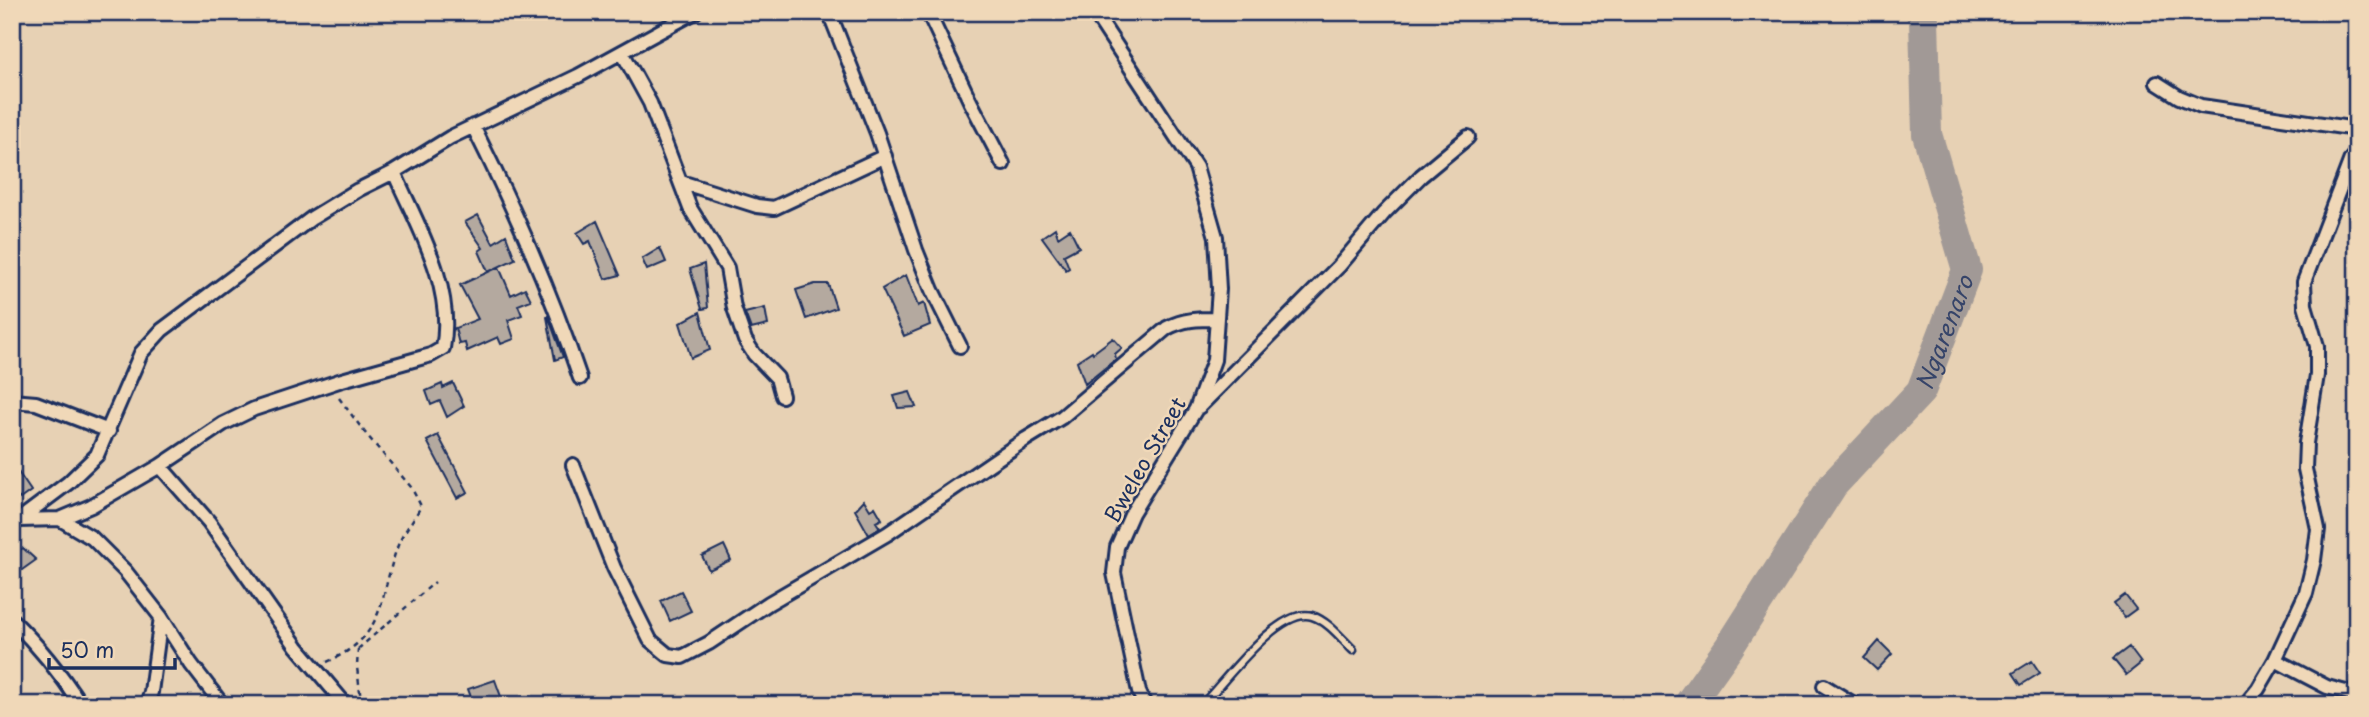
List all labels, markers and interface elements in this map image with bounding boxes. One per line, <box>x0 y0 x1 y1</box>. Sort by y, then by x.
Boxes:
water label: Ngarenaro <box>1906 269 1981 395</box>
street label: Bweleo Street <box>1095 390 1193 528</box>
scale bar <box>49 626 175 670</box>
text: 50 m <box>60 633 114 665</box>

